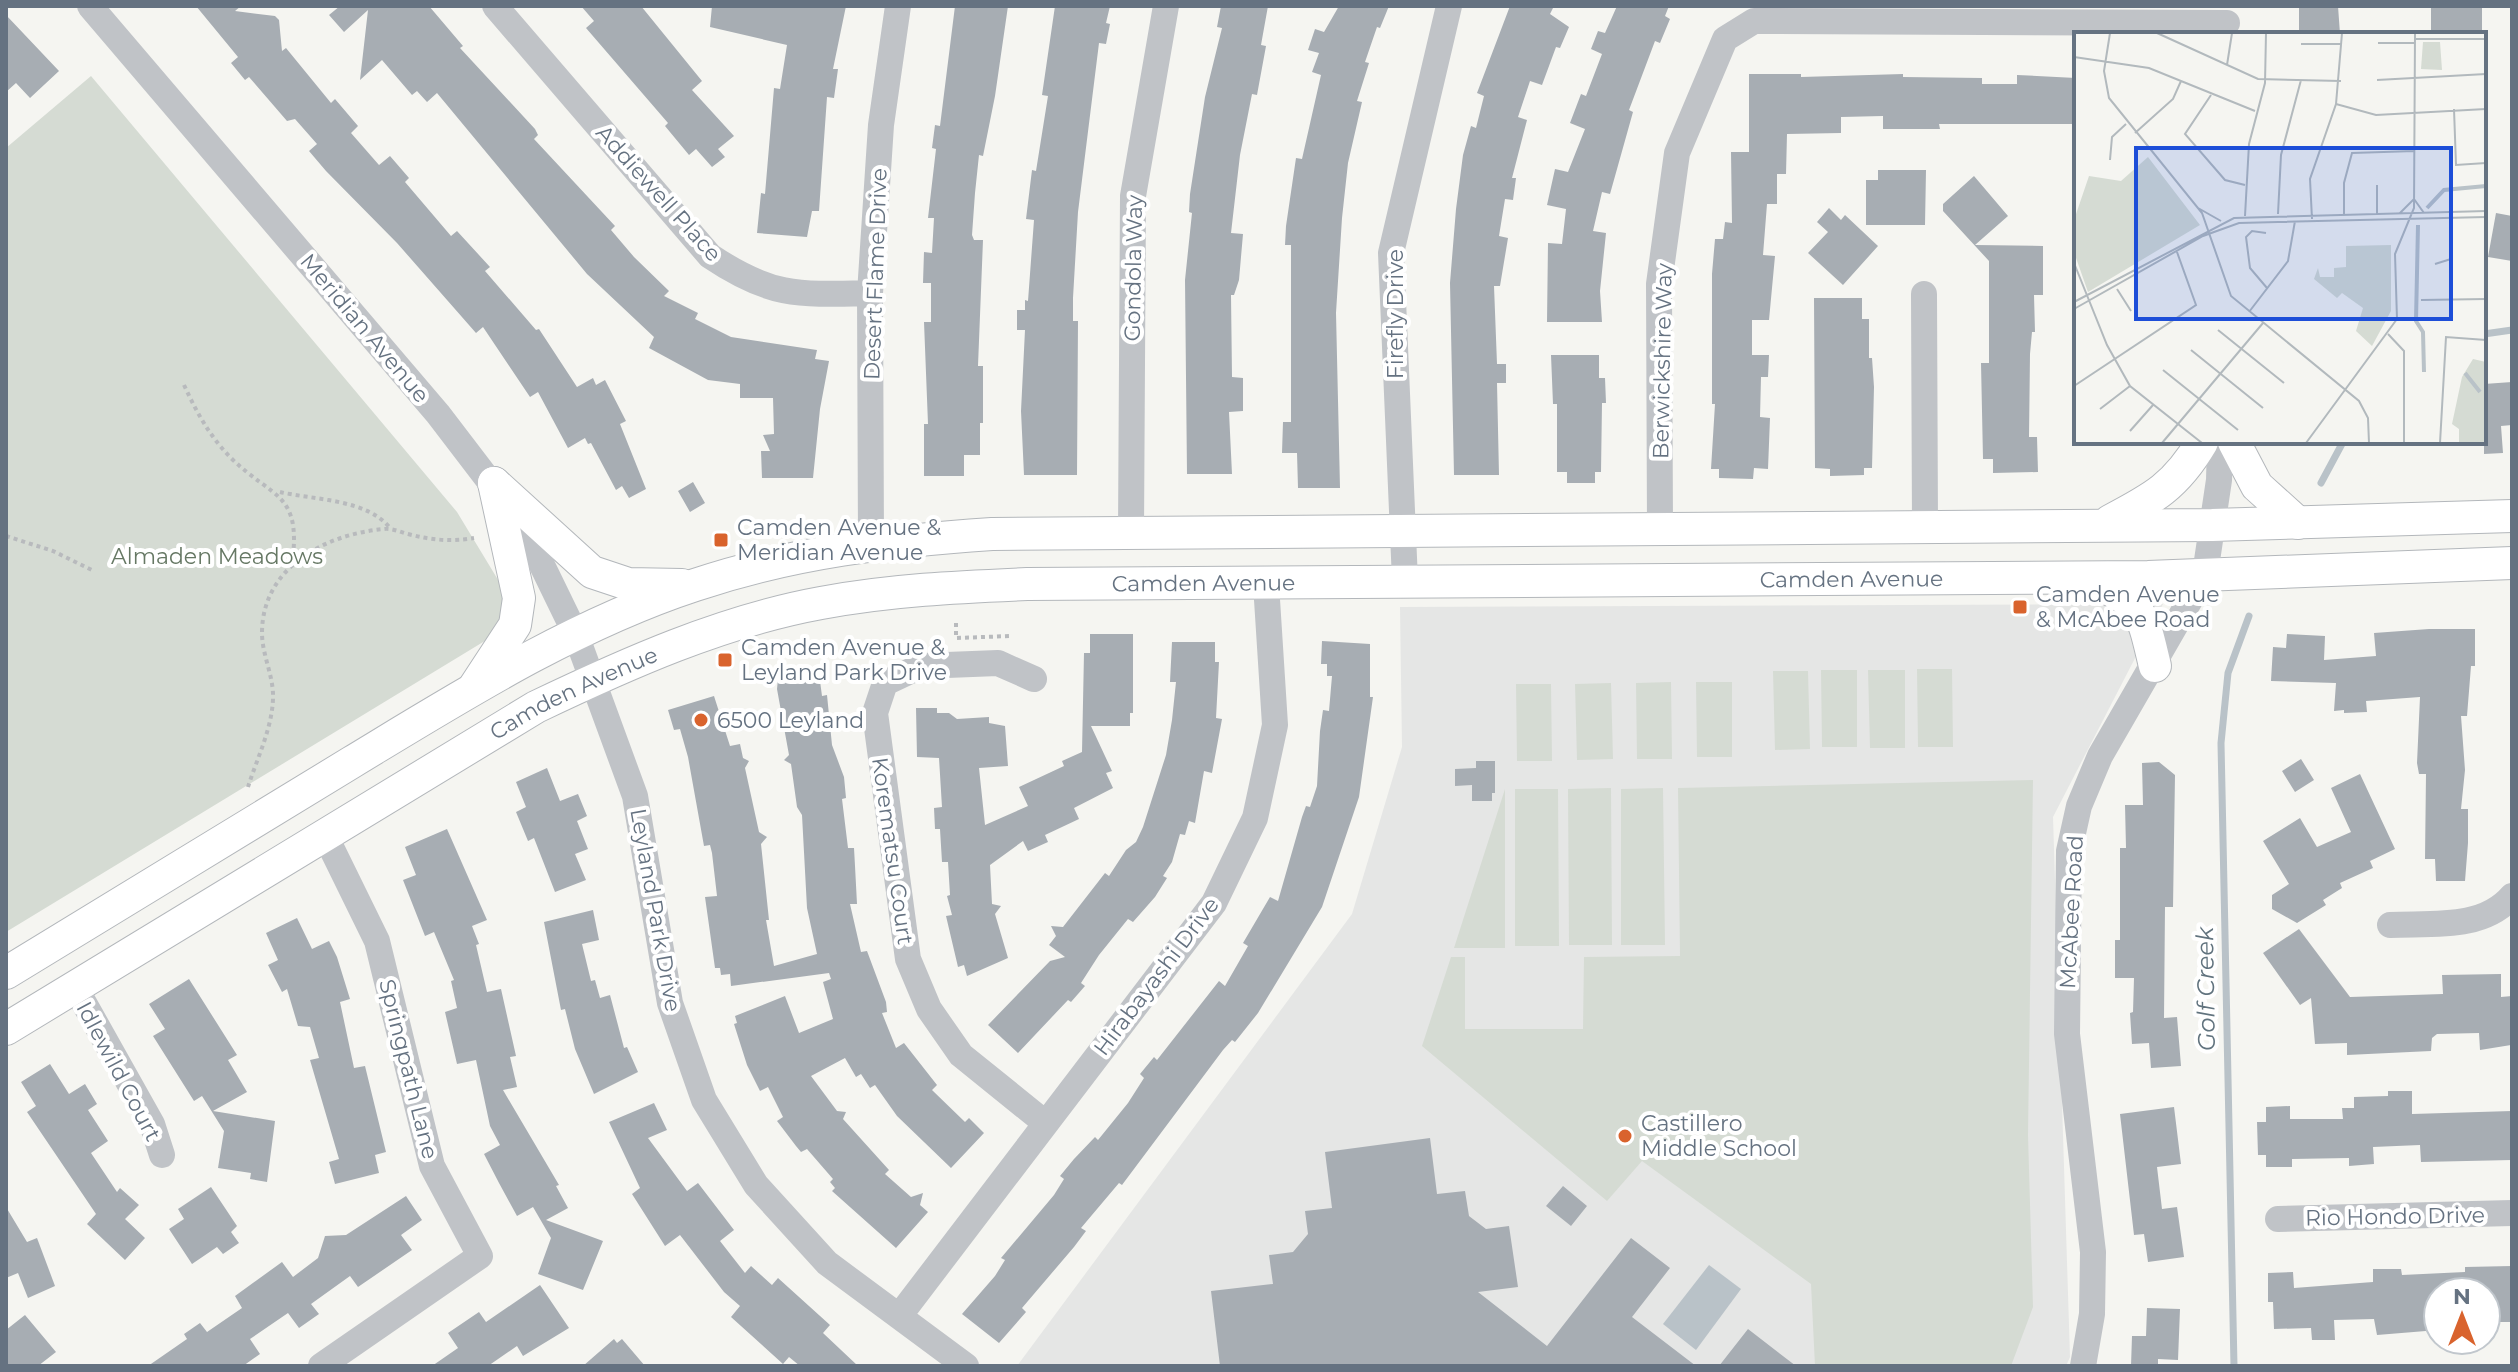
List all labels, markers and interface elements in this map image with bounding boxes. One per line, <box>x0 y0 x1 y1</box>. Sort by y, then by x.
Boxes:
inset map <box>2074 32 2486 444</box>
street label: Addiewell Place <box>590 119 727 267</box>
street label: Desert Flame Drive <box>858 168 893 381</box>
street label: Gondola Way <box>1119 194 1148 342</box>
street label: Meridian Avenue <box>294 248 435 408</box>
street label: Firefly Drive <box>1382 249 1409 379</box>
street label: Berwickshire Way <box>1647 263 1678 459</box>
place label: Camden Avenue & Meridian Avenue <box>737 514 941 566</box>
marker: Camden Avenue & Meridian Avenue <box>712 531 730 549</box>
park label: Almaden Meadows <box>111 543 323 570</box>
street label: Camden Avenue <box>1760 565 1943 593</box>
street label: Camden Avenue <box>1112 569 1295 597</box>
place label: Camden Avenue & McAbee Road <box>2036 581 2220 633</box>
marker: Camden Avenue & McAbee Road <box>2011 598 2029 616</box>
place label: Camden Avenue & Leyland Park Drive <box>741 634 947 686</box>
street label: Camden Avenue <box>485 641 661 746</box>
marker: Camden Avenue & Leyland Park Drive <box>716 651 734 669</box>
place label: 6500 Leyland <box>717 707 864 734</box>
marker: 6500 Leyland <box>692 711 710 729</box>
street label: Korematsu Court <box>866 756 919 947</box>
street label: Leyland Park Drive <box>624 806 687 1014</box>
street label: McAbee Road <box>2054 834 2089 990</box>
street label: Hirabayashi Drive <box>1088 892 1225 1061</box>
water label: Golf Creek <box>2190 925 2221 1051</box>
street label: Springpath Lane <box>373 976 444 1162</box>
street label: Idlewild Court <box>70 997 167 1146</box>
place label: Castillero Middle School <box>1641 1110 1797 1162</box>
marker: Castillero Middle School <box>1616 1127 1634 1145</box>
street label: Rio Hondo Drive <box>2305 1201 2485 1232</box>
north arrow <box>2422 1276 2502 1356</box>
text: N <box>2453 1283 2471 1310</box>

